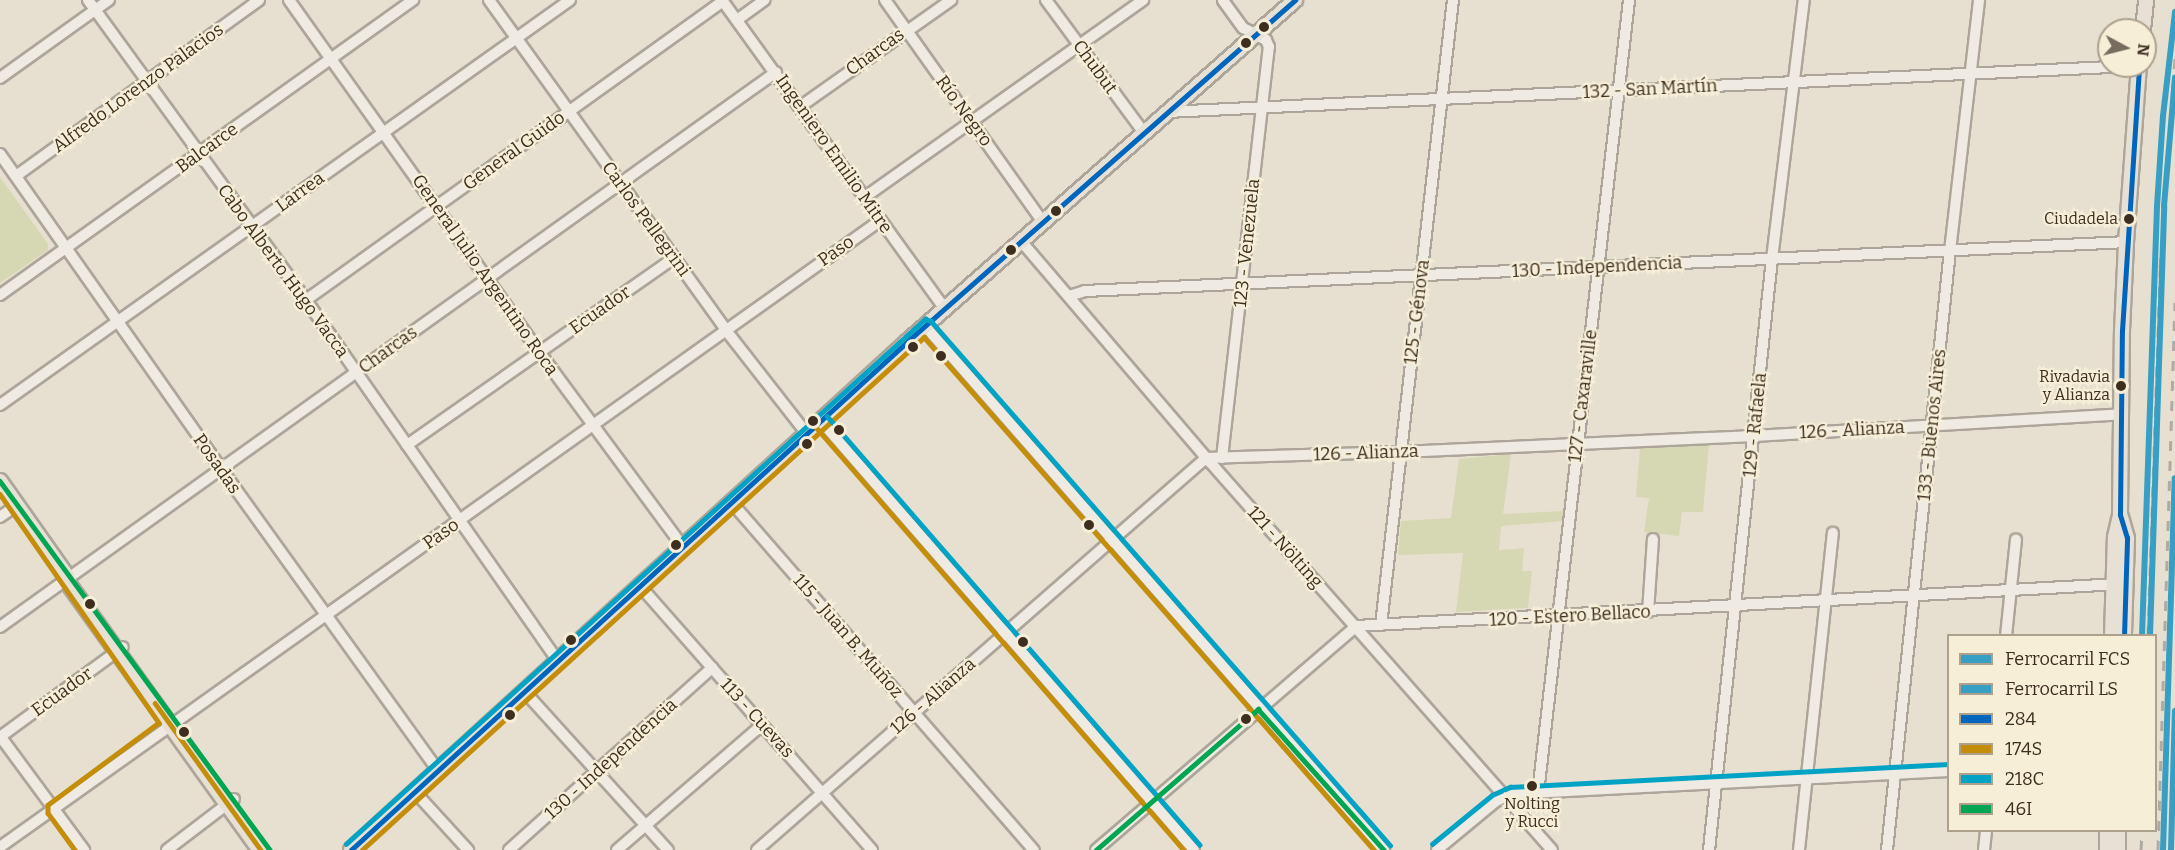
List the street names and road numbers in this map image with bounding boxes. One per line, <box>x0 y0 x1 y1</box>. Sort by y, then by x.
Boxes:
street label: Alfredo Lorenzo Palacios <box>48 19 228 157</box>
street label: Charcas <box>842 24 908 80</box>
street label: Chubut <box>1068 36 1122 98</box>
street label: Ingeniero Emilio Mitre <box>771 70 897 238</box>
street label: Río Negro <box>931 71 997 151</box>
street label: 132 - San Martín <box>1582 75 1718 103</box>
street label: General Guido <box>459 107 569 195</box>
street label: Balcarce <box>172 118 242 178</box>
street label: Carlos Pellegrini <box>597 157 695 281</box>
street label: Larrea <box>272 167 328 217</box>
street label: General Julio Argentino Roca <box>407 170 563 380</box>
street label: 123 - Venezuela <box>1229 177 1265 309</box>
street label: Cabo Alberto Hugo Vacca <box>213 180 353 362</box>
street label: Paso <box>814 231 858 271</box>
street label: 130 - Independencia <box>1511 252 1683 282</box>
street label: 125 - Génova <box>1400 258 1434 366</box>
street label: Ecuador <box>565 281 635 339</box>
street label: Charcas <box>355 322 421 378</box>
street label: 127 - Caxaraville <box>1564 328 1602 464</box>
street label: 133 - Buenos Aires <box>1913 348 1951 502</box>
street label: 129 - Rafaela <box>1739 372 1771 478</box>
street label: 126 - Alianza <box>1799 416 1905 444</box>
street label: Posadas <box>189 430 245 498</box>
street label: 126 - Alianza <box>1313 440 1419 466</box>
street label: 121 - Nölting <box>1243 502 1327 592</box>
street label: Paso <box>419 514 463 554</box>
street label: 115 - Juan B. Muñoz <box>788 570 908 702</box>
street label: 120 - Estero Bellaco <box>1489 601 1651 631</box>
street label: 126 - Alianza <box>886 653 980 739</box>
street label: Ecuador <box>27 663 97 721</box>
street label: 113 - Cuevas <box>716 674 798 762</box>
street label: 130 - Independencia <box>540 694 682 824</box>

